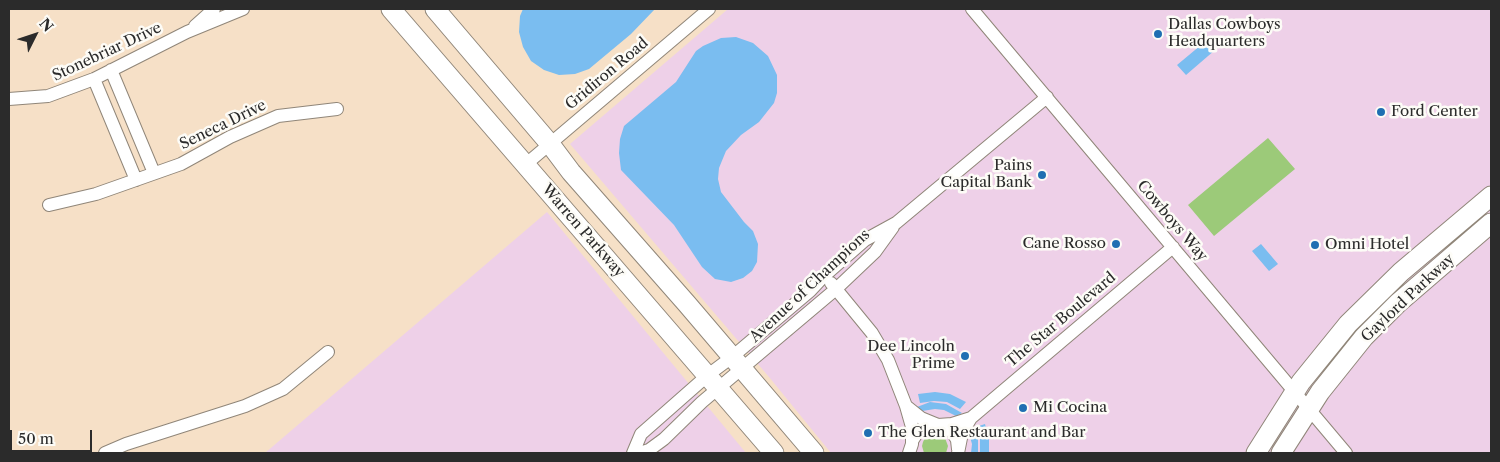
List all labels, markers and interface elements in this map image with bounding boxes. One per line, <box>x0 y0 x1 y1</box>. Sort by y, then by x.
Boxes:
north arrow <box>10 10 60 60</box>
text: N <box>36 15 57 36</box>
place label: Dallas Cowboys Headquarters <box>1168 16 1281 51</box>
street label: Stonebriar Drive <box>50 19 164 85</box>
marker: Dallas Cowboys Headquarters <box>1152 28 1164 40</box>
street label: Gridiron Road <box>562 34 652 114</box>
street label: Seneca Drive <box>177 96 269 154</box>
place label: Ford Center <box>1391 103 1478 121</box>
marker: Ford Center <box>1375 106 1387 118</box>
place label: Pains Capital Bank <box>941 157 1032 192</box>
marker: Pains Capital Bank <box>1036 169 1048 181</box>
street label: Cowboys Way <box>1133 177 1211 265</box>
street label: Warren Parkway <box>538 181 628 281</box>
street label: Avenue of Champions <box>746 226 874 346</box>
place label: Cane Rosso <box>1022 235 1106 253</box>
place label: Omni Hotel <box>1325 236 1409 254</box>
marker: Cane Rosso <box>1110 238 1122 250</box>
marker: Omni Hotel <box>1309 239 1321 251</box>
street label: Gaylord Parkway <box>1358 250 1458 346</box>
street label: The Star Boulevard <box>1002 269 1120 371</box>
place label: Dee Lincoln Prime <box>867 338 955 373</box>
marker: Dee Lincoln Prime <box>959 350 971 362</box>
place label: Mi Cocina <box>1033 399 1107 417</box>
marker: Mi Cocina <box>1017 402 1029 414</box>
scale bar <box>12 420 95 452</box>
place label: The Glen Restaurant and Bar <box>878 424 1086 442</box>
marker: The Glen Restaurant and Bar <box>862 427 874 439</box>
text: 50 m <box>18 429 54 448</box>

